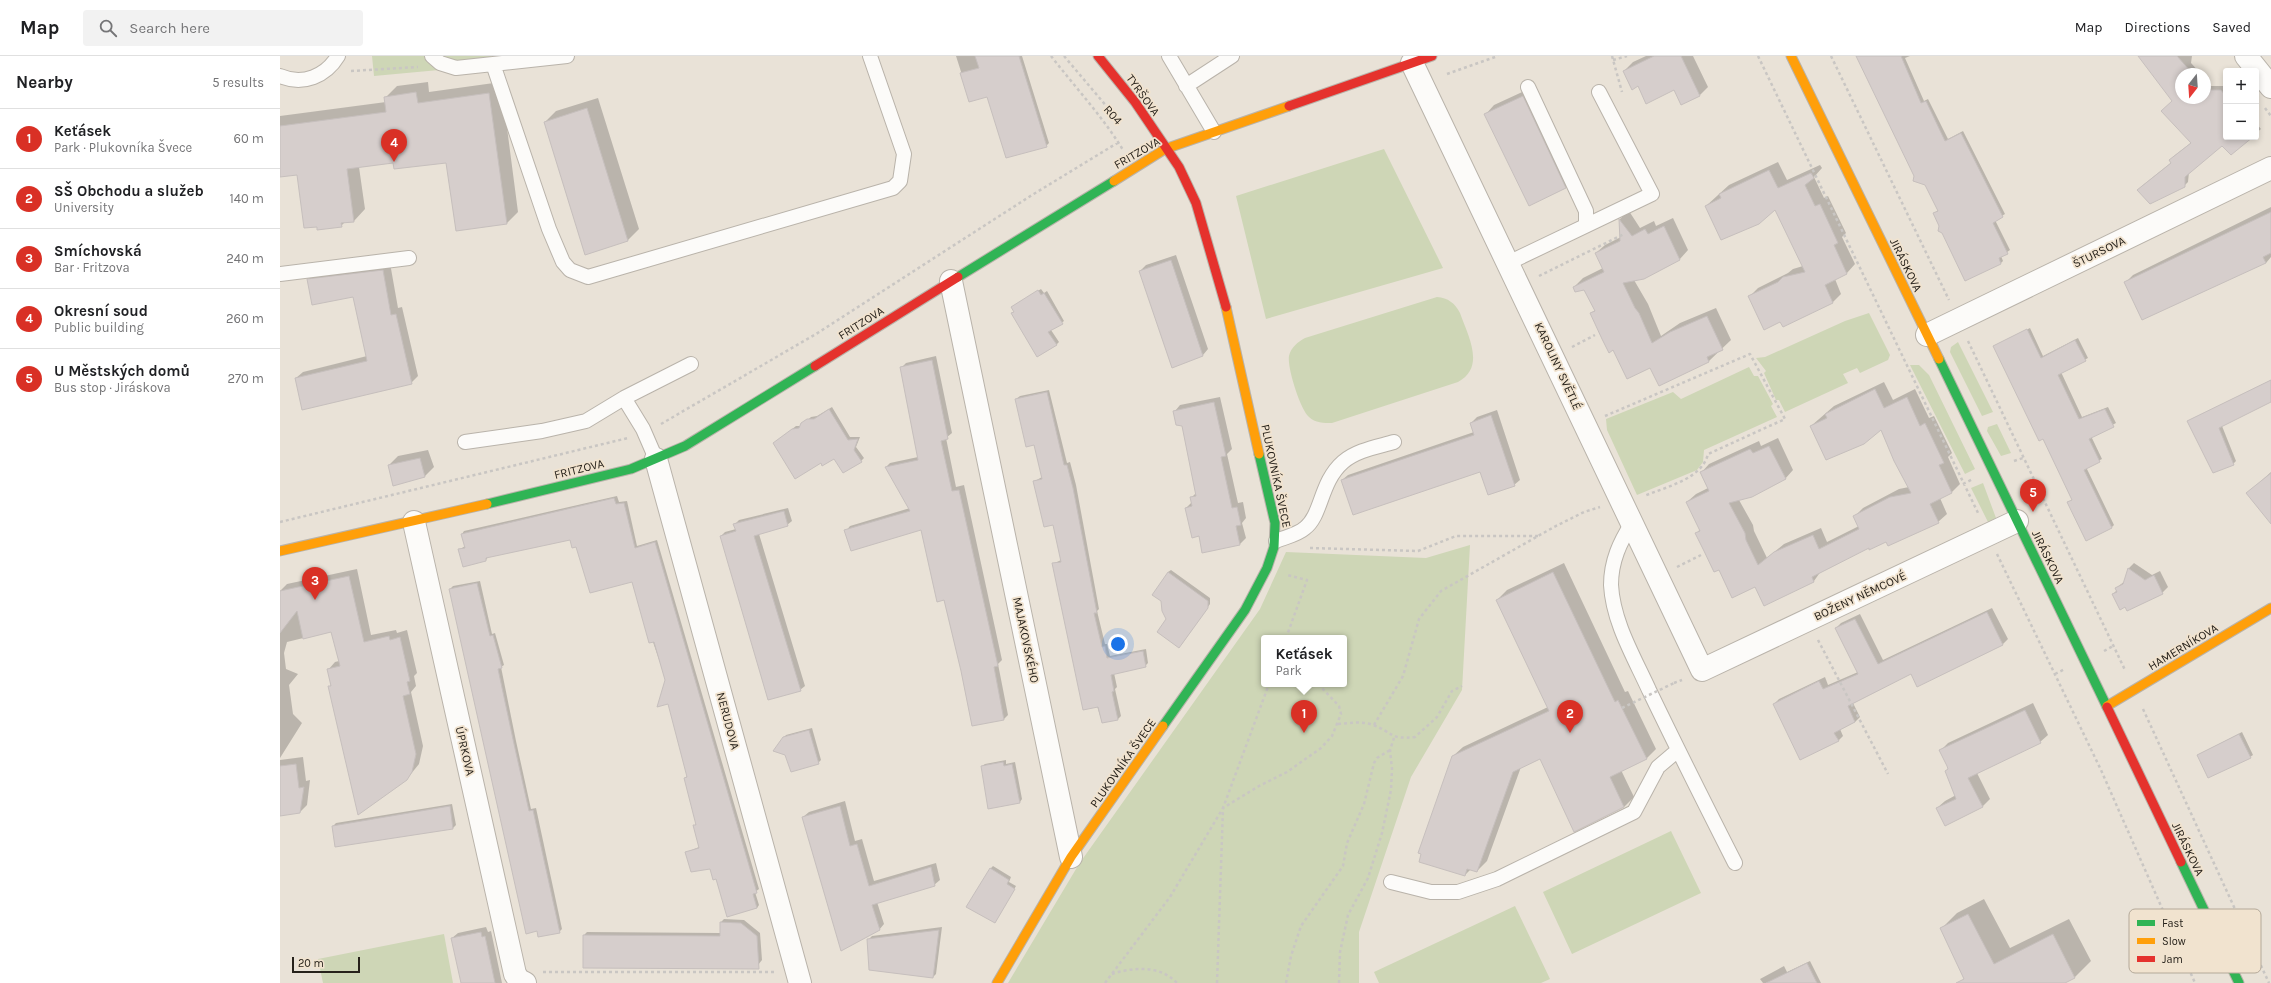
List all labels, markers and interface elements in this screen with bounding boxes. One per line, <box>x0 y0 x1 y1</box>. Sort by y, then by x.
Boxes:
search box <box>83 10 363 46</box>
text: Map <box>20 17 59 39</box>
icon: search <box>97 17 119 39</box>
text: Search here <box>129 19 210 37</box>
text: Map <box>2075 19 2103 36</box>
text: Directions <box>2125 19 2190 36</box>
text: Saved <box>2212 19 2251 36</box>
north arrow <box>2175 68 2211 104</box>
map controls <box>2223 68 2259 140</box>
button: + <box>2223 68 2259 104</box>
street label: TYRŠOVA <box>1123 71 1164 119</box>
text: Nearby <box>16 72 73 92</box>
text: 5 results <box>212 75 264 90</box>
street label: R04 <box>1101 102 1125 128</box>
button: − <box>2223 104 2259 140</box>
text: Keťásek <box>54 122 111 140</box>
pin: 4 <box>381 129 407 162</box>
text: 1 <box>27 131 31 146</box>
text: 60 m <box>234 131 264 146</box>
street label: FRITZOVA <box>1111 134 1163 172</box>
text: Park · Plukovníka Švece <box>54 140 192 155</box>
text: SŠ Obchodu a služeb <box>54 182 204 200</box>
text: 2 <box>25 191 33 206</box>
text: 140 m <box>229 191 264 206</box>
text: University <box>54 200 114 215</box>
street label: ŠTURSOVA <box>2070 232 2128 271</box>
street label: JIRÁSKOVA <box>1887 235 1926 294</box>
text: Smíchovská <box>54 242 142 260</box>
text: 3 <box>25 251 33 266</box>
text: 240 m <box>226 251 264 266</box>
text: Bar · Fritzova <box>54 260 130 275</box>
text: Okresní soud <box>54 302 148 320</box>
street label: FRITZOVA <box>836 303 886 342</box>
text: 4 <box>25 311 33 326</box>
text: 260 m <box>226 311 264 326</box>
text: Public building <box>54 320 144 335</box>
street label: KAROLINY SVĚTLÉ <box>1532 320 1585 412</box>
text: U Městských domů <box>54 362 190 380</box>
text: 5 <box>25 371 33 386</box>
text: 270 m <box>227 371 264 386</box>
text: Bus stop · Jiráskova <box>54 380 171 395</box>
street label: PLUKOVNÍKA ŠVECE <box>1258 423 1295 529</box>
street label: FRITZOVA <box>553 456 606 482</box>
pin: 5 <box>2020 479 2046 512</box>
street label: JIRÁSKOVA <box>2029 527 2068 586</box>
pin: 3 <box>302 567 328 600</box>
street label: BOŽENY NĚMCOVÉ <box>1811 568 1908 624</box>
street label: MAJAKOVSKÉHO <box>1010 596 1043 685</box>
street label: HAMERNÍKOVA <box>2145 620 2221 673</box>
your location <box>1108 634 1128 654</box>
popup <box>1261 635 1347 687</box>
text: Keťásek <box>1275 645 1333 663</box>
text: Park <box>1275 663 1302 678</box>
street label: NERUDOVA <box>714 691 742 751</box>
pin: 1 <box>1291 700 1317 733</box>
pin: 2 <box>1557 700 1583 733</box>
street label: PLUKOVNÍKA ŠVECE <box>1086 715 1159 810</box>
street label: ÚPRKOVA <box>453 725 478 777</box>
street label: JIRÁSKOVA <box>2169 819 2208 878</box>
legend <box>2129 909 2261 973</box>
text: Fast <box>2162 917 2183 930</box>
text: Slow <box>2162 935 2186 948</box>
text: Jam <box>2162 953 2183 966</box>
scale bar <box>292 955 360 974</box>
text: 20 m <box>298 957 324 970</box>

